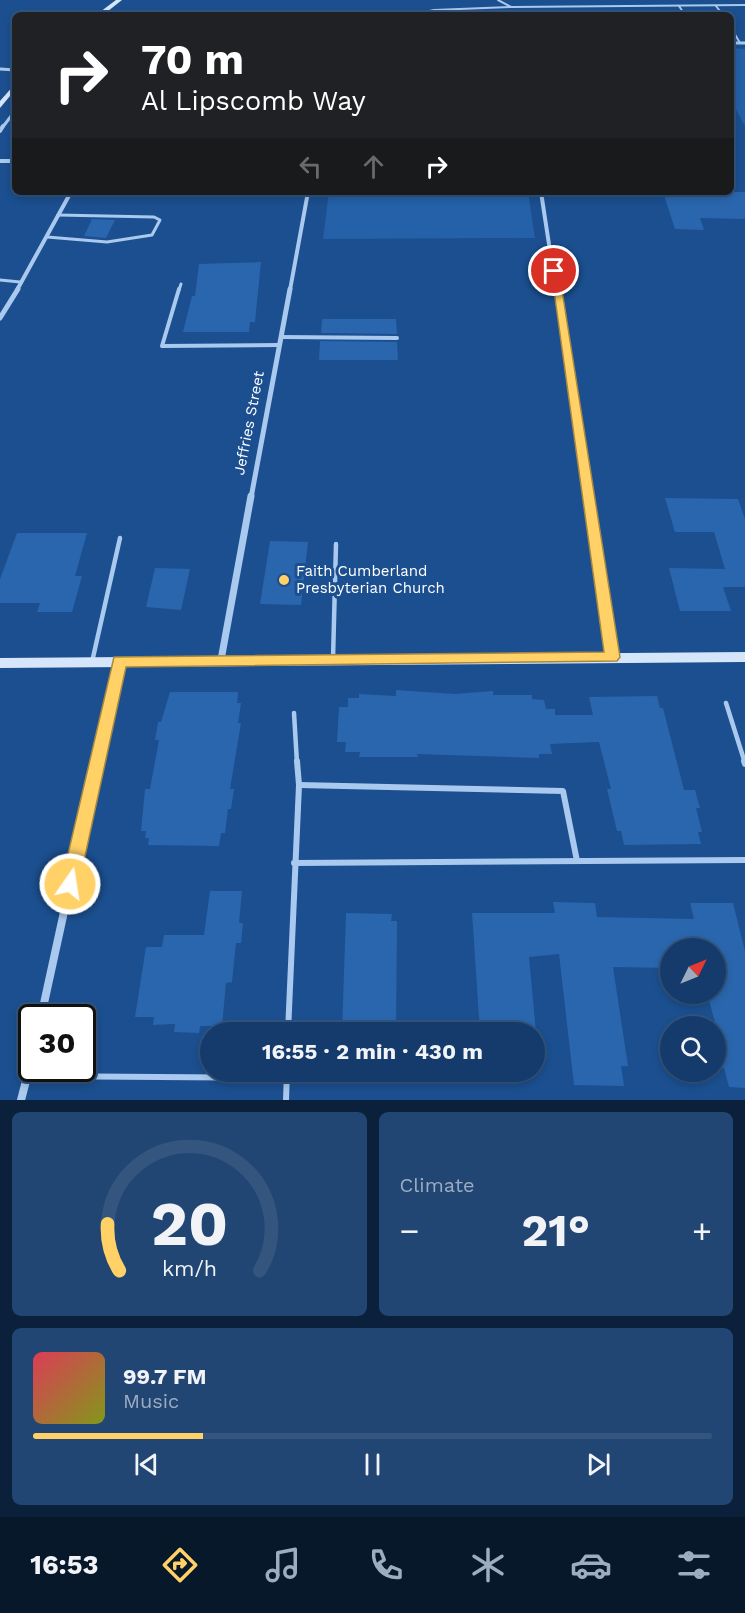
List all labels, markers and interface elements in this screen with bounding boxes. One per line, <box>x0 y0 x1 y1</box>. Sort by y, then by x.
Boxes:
text: 70 m <box>141 35 244 84</box>
icon: right <box>42 36 120 114</box>
text: Al Lipscomb Way <box>141 85 366 117</box>
icon: left <box>294 150 327 183</box>
icon: ahead <box>357 150 390 183</box>
icon: right <box>420 150 453 183</box>
pin <box>528 245 579 296</box>
icon: arrive <box>537 254 570 287</box>
street label: Jeffries Street <box>230 369 268 477</box>
place label: Faith Cumberland Presbyterian Church <box>296 562 445 597</box>
marker: Faith Cumberland Presbyterian Church <box>277 573 291 587</box>
position arrow <box>38 852 102 916</box>
north arrow <box>660 938 726 1004</box>
map controls <box>660 938 726 1082</box>
speed limit sign: 30 <box>18 1004 96 1082</box>
button: search <box>660 1016 726 1082</box>
text: 16:55 · 2 min · 430 m <box>262 1039 483 1064</box>
text: Climate <box>400 1173 475 1197</box>
text: 20 <box>151 1187 228 1260</box>
text: 21° <box>522 1204 590 1257</box>
text: − <box>400 1211 419 1250</box>
text: + <box>692 1211 712 1250</box>
text: km/h <box>162 1256 217 1281</box>
text: 99.7 FM <box>123 1364 207 1389</box>
text: Music <box>123 1389 179 1413</box>
icon: previous <box>130 1448 163 1481</box>
icon: pause <box>356 1448 389 1481</box>
icon: next <box>582 1448 615 1481</box>
icon: directions <box>159 1544 201 1586</box>
icon: music <box>262 1544 304 1586</box>
icon: phone <box>365 1544 407 1586</box>
icon: climate <box>467 1544 509 1586</box>
icon: car <box>570 1544 612 1586</box>
icon: filters <box>673 1544 715 1586</box>
text: 16:53 <box>30 1549 99 1581</box>

